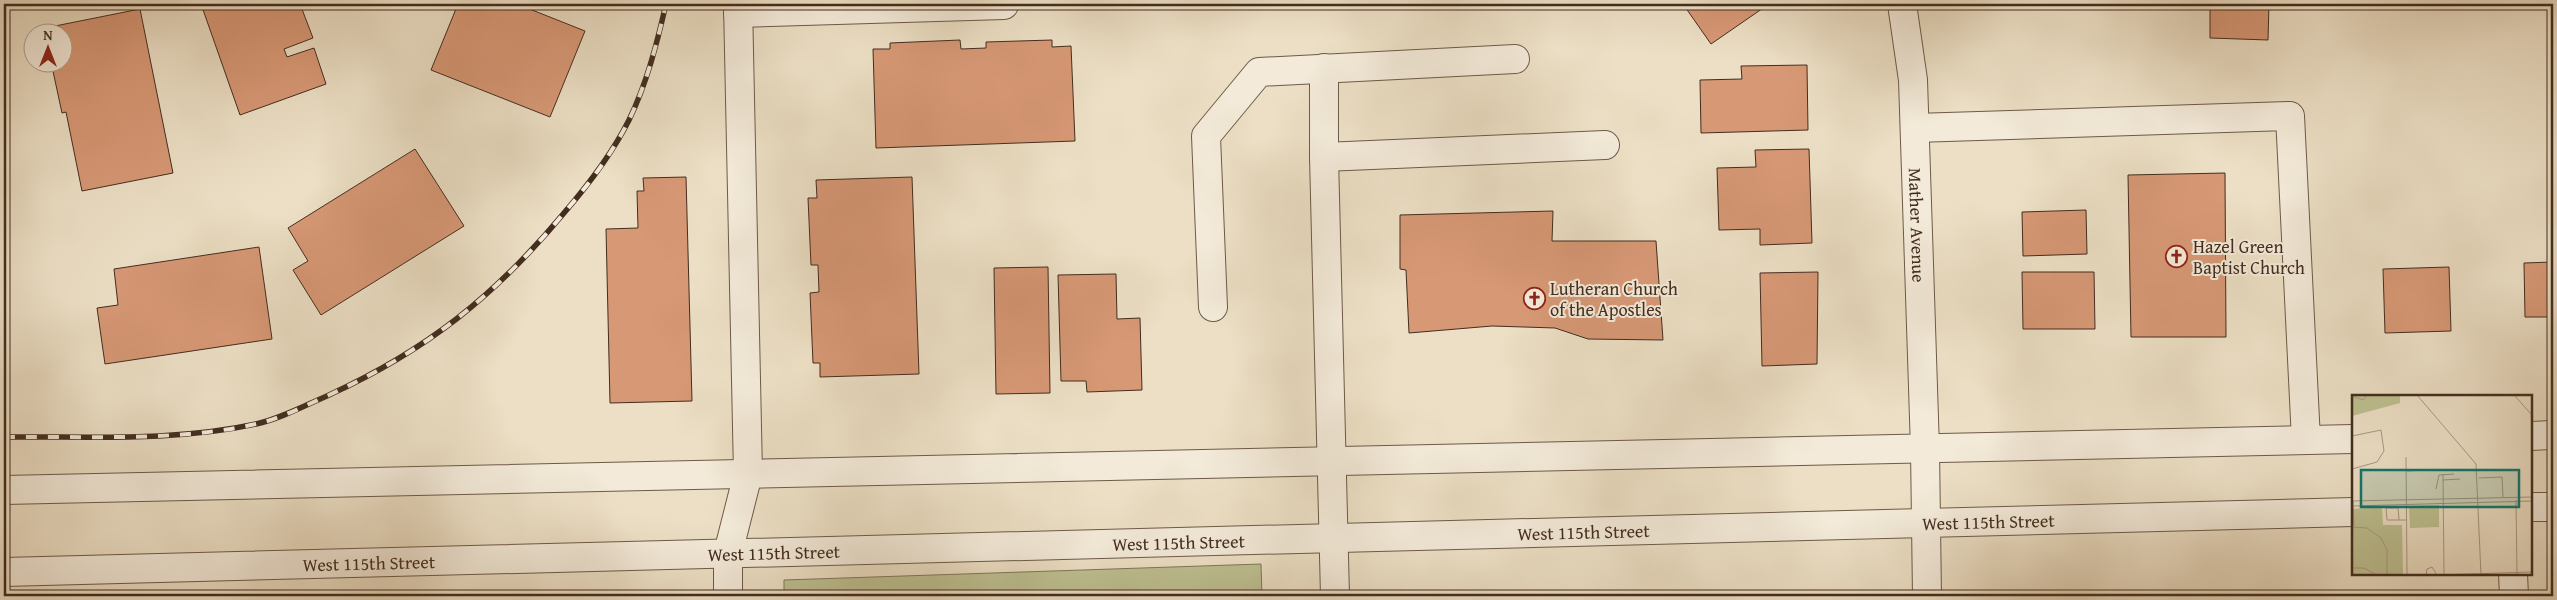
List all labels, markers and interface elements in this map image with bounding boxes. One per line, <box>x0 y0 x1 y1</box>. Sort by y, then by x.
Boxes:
north arrow <box>22 22 72 72</box>
text: N <box>43 25 53 45</box>
street label: Mather Avenue <box>1902 167 1933 283</box>
place label: Hazel Green Baptist Church <box>2193 233 2305 281</box>
church icon: Hazel Green Baptist Church <box>2165 244 2189 268</box>
place label: Lutheran Church of the Apostles <box>1550 275 1678 323</box>
church icon: Lutheran Church of the Apostles <box>1522 286 1546 310</box>
inset map <box>2352 395 2532 575</box>
street label: West 115th Street <box>1922 506 2056 537</box>
street label: West 115th Street <box>1517 516 1651 547</box>
street label: West 115th Street <box>1112 527 1246 557</box>
street label: West 115th Street <box>707 537 841 568</box>
street label: West 115th Street <box>302 547 436 578</box>

